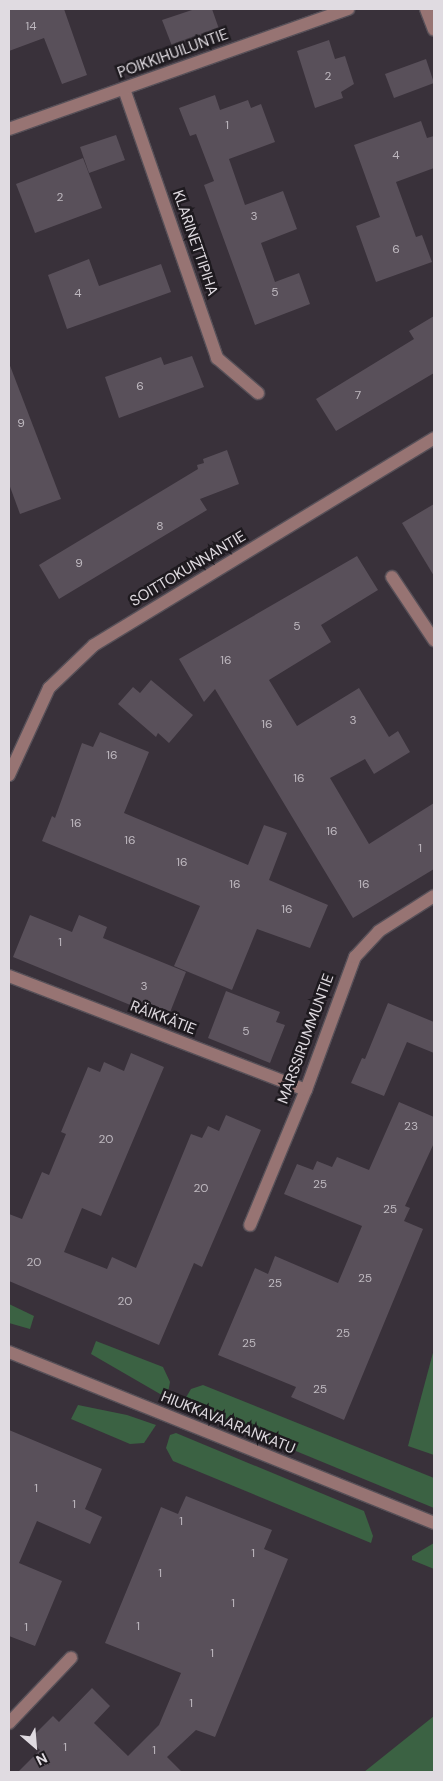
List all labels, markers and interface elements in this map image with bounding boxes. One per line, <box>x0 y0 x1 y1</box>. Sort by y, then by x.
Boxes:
house number: 14 <box>25 20 37 34</box>
street label: POIKKIHUILUNTIE <box>115 26 231 82</box>
house number: 2 <box>325 70 331 84</box>
house number: 1 <box>225 119 229 133</box>
house number: 4 <box>392 149 400 163</box>
street label: KLARINETTIPIHA <box>168 188 222 298</box>
house number: 2 <box>57 191 63 205</box>
house number: 3 <box>250 210 258 224</box>
house number: 6 <box>392 243 400 257</box>
house number: 5 <box>271 286 279 300</box>
house number: 4 <box>74 287 82 301</box>
house number: 6 <box>136 380 144 394</box>
house number: 7 <box>355 389 361 403</box>
house number: 9 <box>17 417 25 431</box>
house number: 8 <box>156 520 164 534</box>
street label: SOITTOKUNNANTIE <box>127 527 249 611</box>
house number: 9 <box>75 557 83 571</box>
house number: 5 <box>293 620 301 634</box>
house number: 16 <box>220 654 232 668</box>
house number: 3 <box>349 714 357 728</box>
house number: 16 <box>261 718 273 732</box>
house number: 16 <box>106 749 118 763</box>
house number: 16 <box>293 772 305 786</box>
house number: 16 <box>70 817 82 831</box>
house number: 16 <box>326 825 338 839</box>
house number: 16 <box>124 834 136 848</box>
house number: 1 <box>418 842 422 856</box>
house number: 16 <box>176 856 188 870</box>
house number: 16 <box>229 878 241 892</box>
house number: 16 <box>358 878 370 892</box>
house number: 16 <box>281 903 293 917</box>
house number: 1 <box>58 936 62 950</box>
street label: MARSSIRUMMUNTIE <box>274 972 338 1106</box>
house number: 3 <box>140 980 148 994</box>
street label: RÄIKKÄTIE <box>128 997 198 1039</box>
house number: 5 <box>242 1025 250 1039</box>
house number: 23 <box>404 1120 418 1134</box>
house number: 20 <box>99 1133 113 1147</box>
house number: 25 <box>313 1178 327 1192</box>
house number: 20 <box>194 1182 208 1196</box>
house number: 25 <box>383 1203 397 1217</box>
house number: 20 <box>27 1256 41 1270</box>
house number: 25 <box>358 1272 372 1286</box>
house number: 25 <box>268 1277 282 1291</box>
house number: 20 <box>118 1295 132 1309</box>
house number: 25 <box>336 1327 350 1341</box>
house number: 25 <box>242 1337 256 1351</box>
house number: 25 <box>313 1383 327 1397</box>
street label: HIUKKAVAARANKATU <box>158 1388 298 1458</box>
house number: 1 <box>34 1482 38 1496</box>
house number: 1 <box>72 1498 76 1512</box>
house number: 1 <box>179 1515 183 1529</box>
house number: 1 <box>251 1547 255 1561</box>
house number: 1 <box>158 1567 162 1581</box>
house number: 1 <box>231 1597 235 1611</box>
house number: 1 <box>136 1620 140 1634</box>
house number: 1 <box>24 1621 28 1635</box>
house number: 1 <box>210 1647 214 1661</box>
house number: 1 <box>189 1697 193 1711</box>
north arrow <box>10 1721 60 1771</box>
house number: 1 <box>63 1741 67 1755</box>
house number: 1 <box>152 1744 156 1758</box>
text: N <box>33 1749 50 1770</box>

